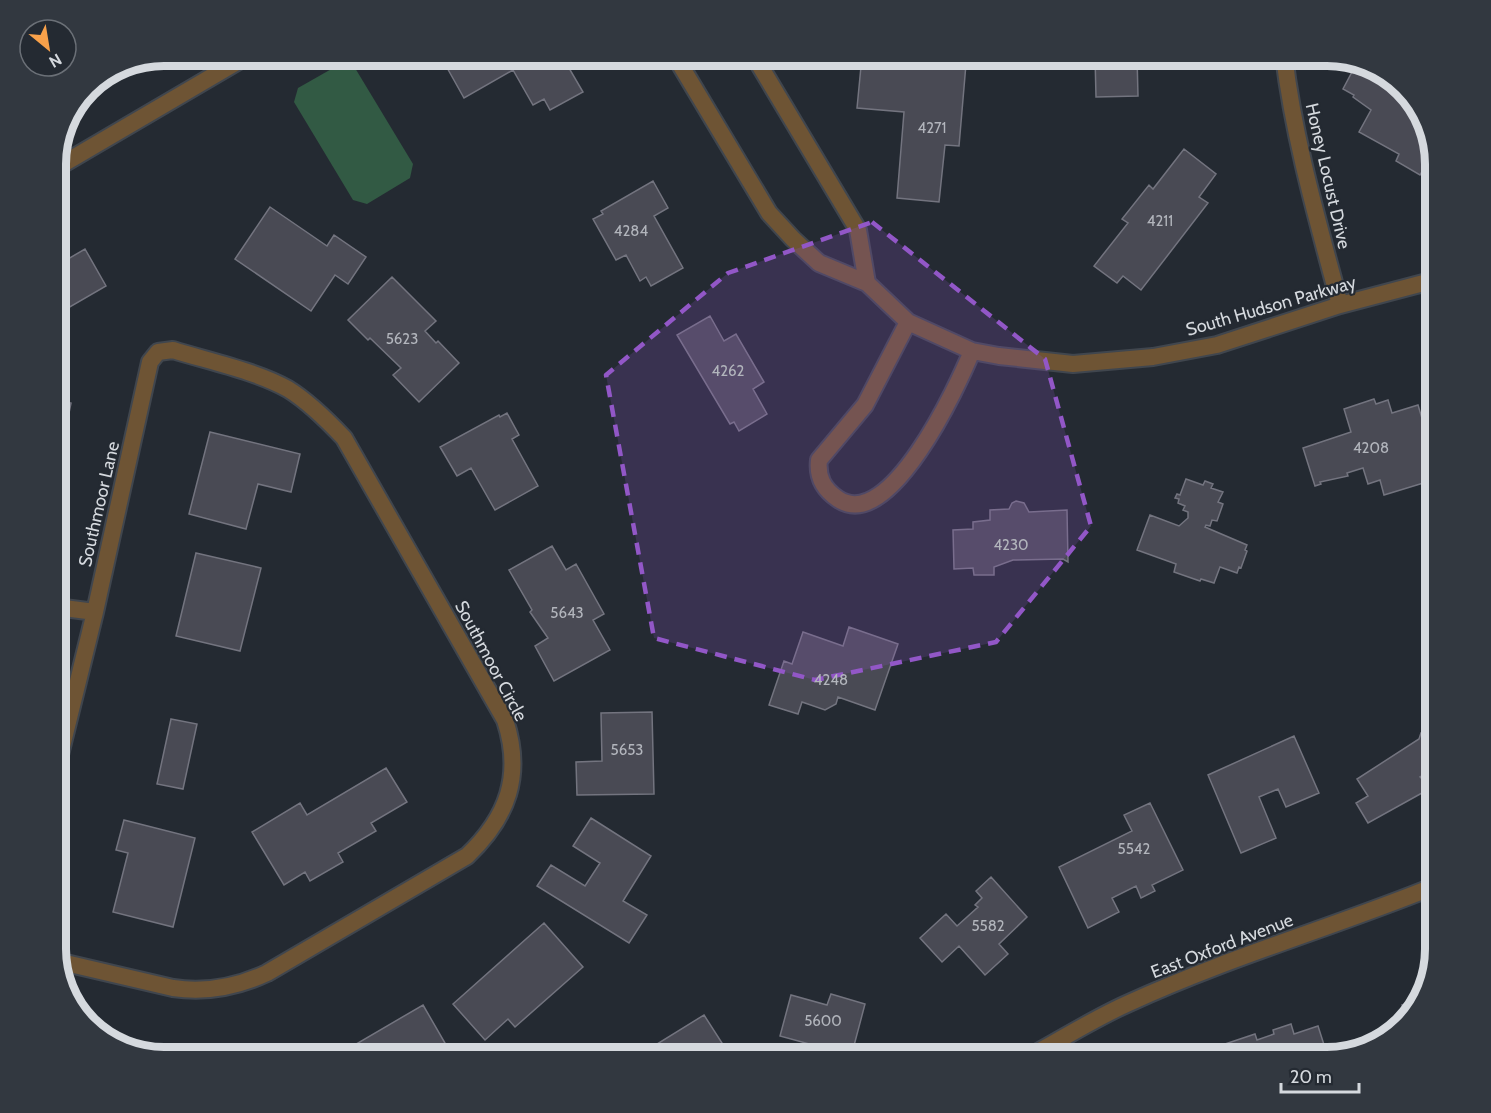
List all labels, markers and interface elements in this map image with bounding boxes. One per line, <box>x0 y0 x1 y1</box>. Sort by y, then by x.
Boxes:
north arrow <box>18 18 78 78</box>
text: N <box>46 50 65 72</box>
street label: Honey Locust Drive <box>1301 101 1355 251</box>
house number: 4271 <box>918 119 946 137</box>
house number: 4211 <box>1147 212 1173 230</box>
house number: 4284 <box>614 222 648 240</box>
street label: South Hudson Parkway <box>1183 271 1359 341</box>
house number: 5623 <box>386 330 418 348</box>
house number: 4262 <box>712 362 745 380</box>
street label: Southmoor Lane <box>74 439 124 569</box>
house number: 4208 <box>1353 439 1389 457</box>
house number: 4230 <box>993 536 1029 554</box>
street label: Southmoor Circle <box>450 597 532 725</box>
house number: 5643 <box>550 604 584 622</box>
house number: 4248 <box>814 671 848 689</box>
house number: 5653 <box>611 741 643 759</box>
house number: 5542 <box>1118 840 1151 858</box>
street label: East Oxford Avenue <box>1148 909 1296 983</box>
house number: 5582 <box>971 917 1005 935</box>
house number: 5600 <box>804 1012 842 1030</box>
scale bar <box>1281 1056 1359 1094</box>
text: 20 m <box>1290 1066 1332 1088</box>

